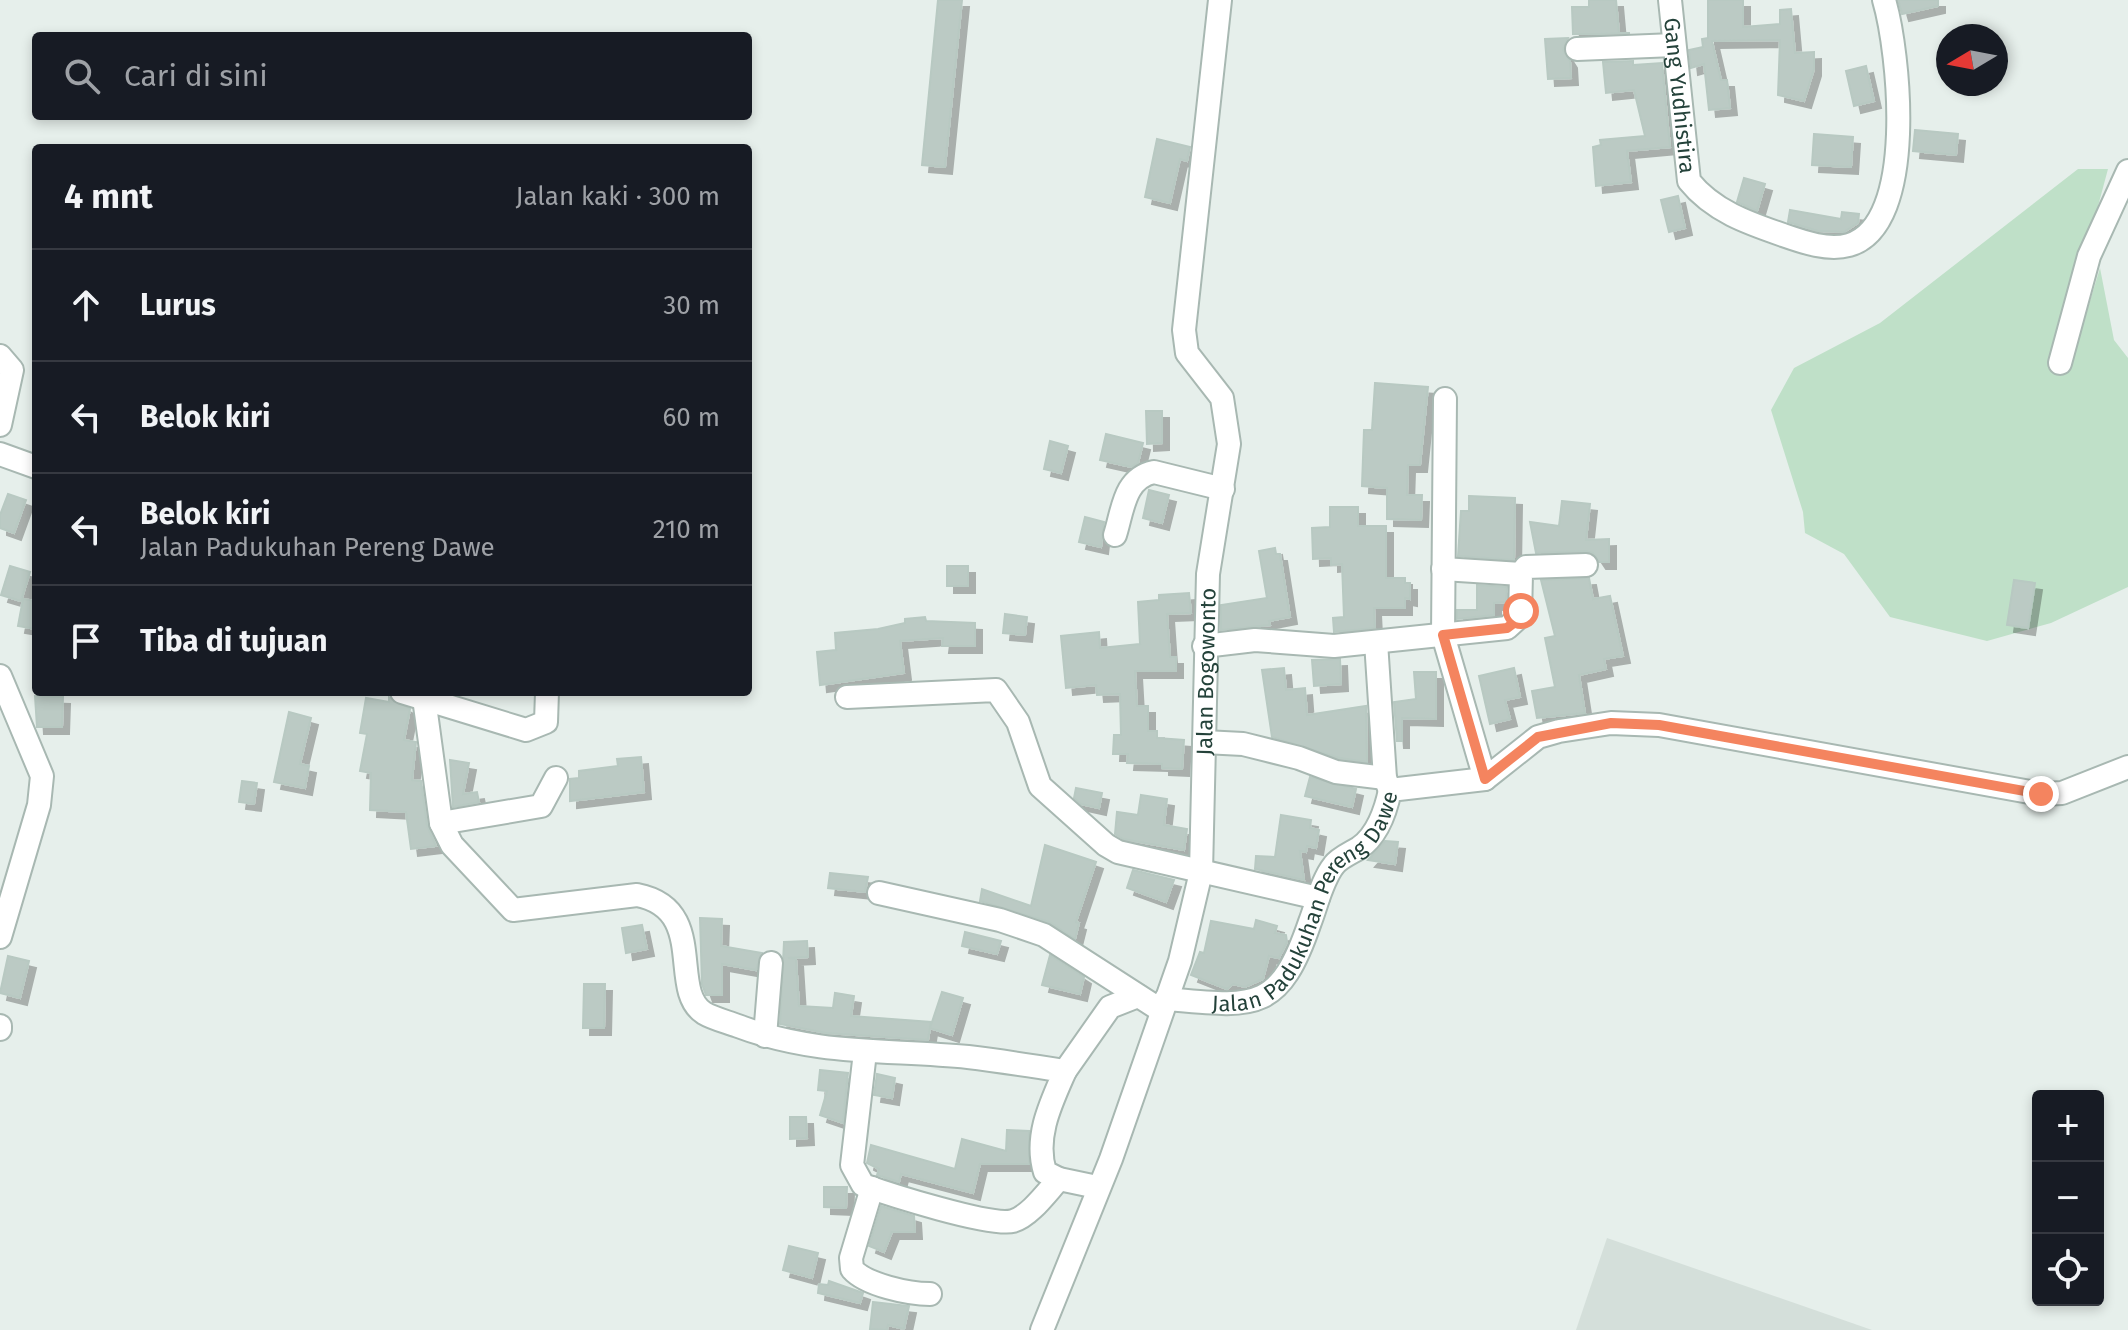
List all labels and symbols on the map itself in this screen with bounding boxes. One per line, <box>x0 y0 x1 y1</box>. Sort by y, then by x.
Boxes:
street label: Gang Yudhistira <box>1658 16 1702 175</box>
north arrow <box>1936 24 2008 96</box>
street label: Jalan Bogowonto <box>1190 587 1221 756</box>
route start <box>1503 593 1539 629</box>
route end <box>2023 776 2059 812</box>
street label: Jalan Padukuhan Pereng Dawe <box>1211 788 1403 1017</box>

